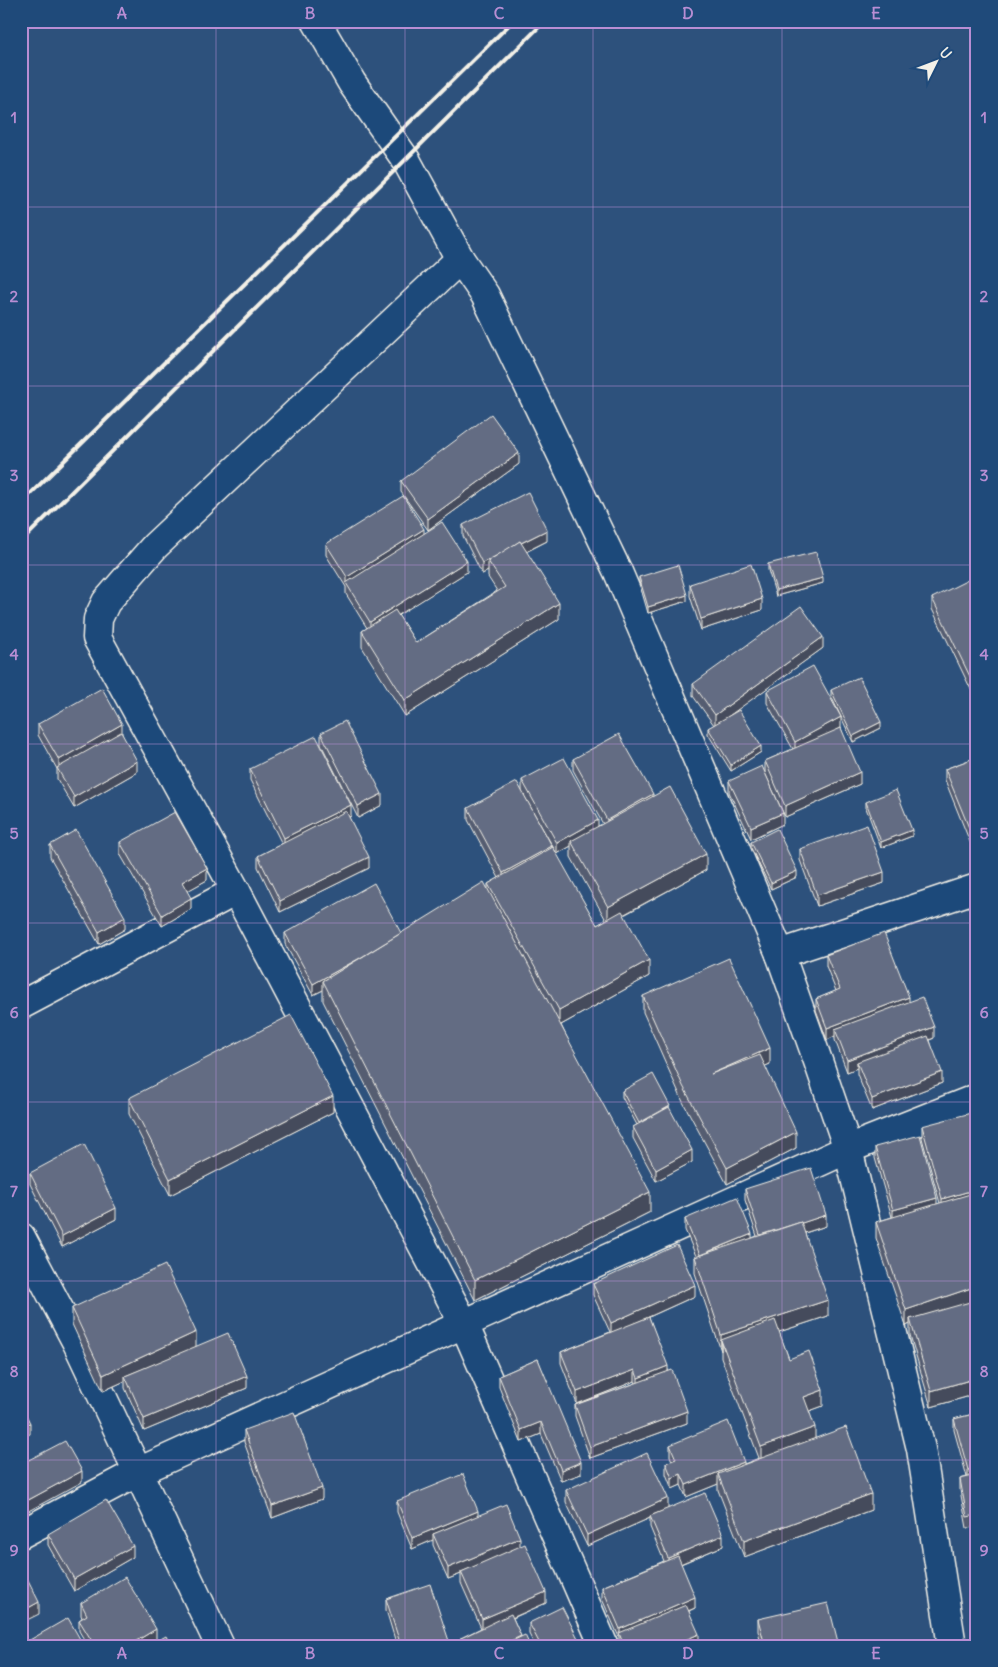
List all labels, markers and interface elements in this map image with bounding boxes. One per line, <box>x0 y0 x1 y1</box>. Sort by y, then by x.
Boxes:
text: A <box>117 3 127 23</box>
text: B <box>305 3 316 23</box>
text: C <box>494 3 505 23</box>
text: D <box>682 3 694 23</box>
text: E <box>871 3 881 23</box>
north arrow <box>910 38 960 88</box>
text: U <box>936 44 956 63</box>
text: 1 <box>11 107 17 127</box>
text: 1 <box>981 107 987 127</box>
text: 2 <box>10 286 19 306</box>
text: 2 <box>980 286 989 306</box>
text: 3 <box>9 465 19 485</box>
text: 3 <box>979 465 989 485</box>
text: 4 <box>9 644 19 664</box>
text: 4 <box>979 644 989 664</box>
text: 5 <box>9 823 19 843</box>
text: 5 <box>979 823 989 843</box>
text: 6 <box>9 1002 19 1022</box>
text: 6 <box>979 1002 989 1022</box>
text: 7 <box>10 1181 18 1201</box>
text: 7 <box>980 1181 988 1201</box>
text: 8 <box>9 1361 19 1381</box>
text: 8 <box>979 1361 989 1381</box>
text: 9 <box>9 1540 19 1560</box>
text: 9 <box>979 1540 989 1560</box>
text: A <box>117 1643 127 1663</box>
text: B <box>305 1643 316 1663</box>
text: C <box>494 1643 505 1663</box>
text: D <box>682 1643 694 1663</box>
text: E <box>871 1643 881 1663</box>

